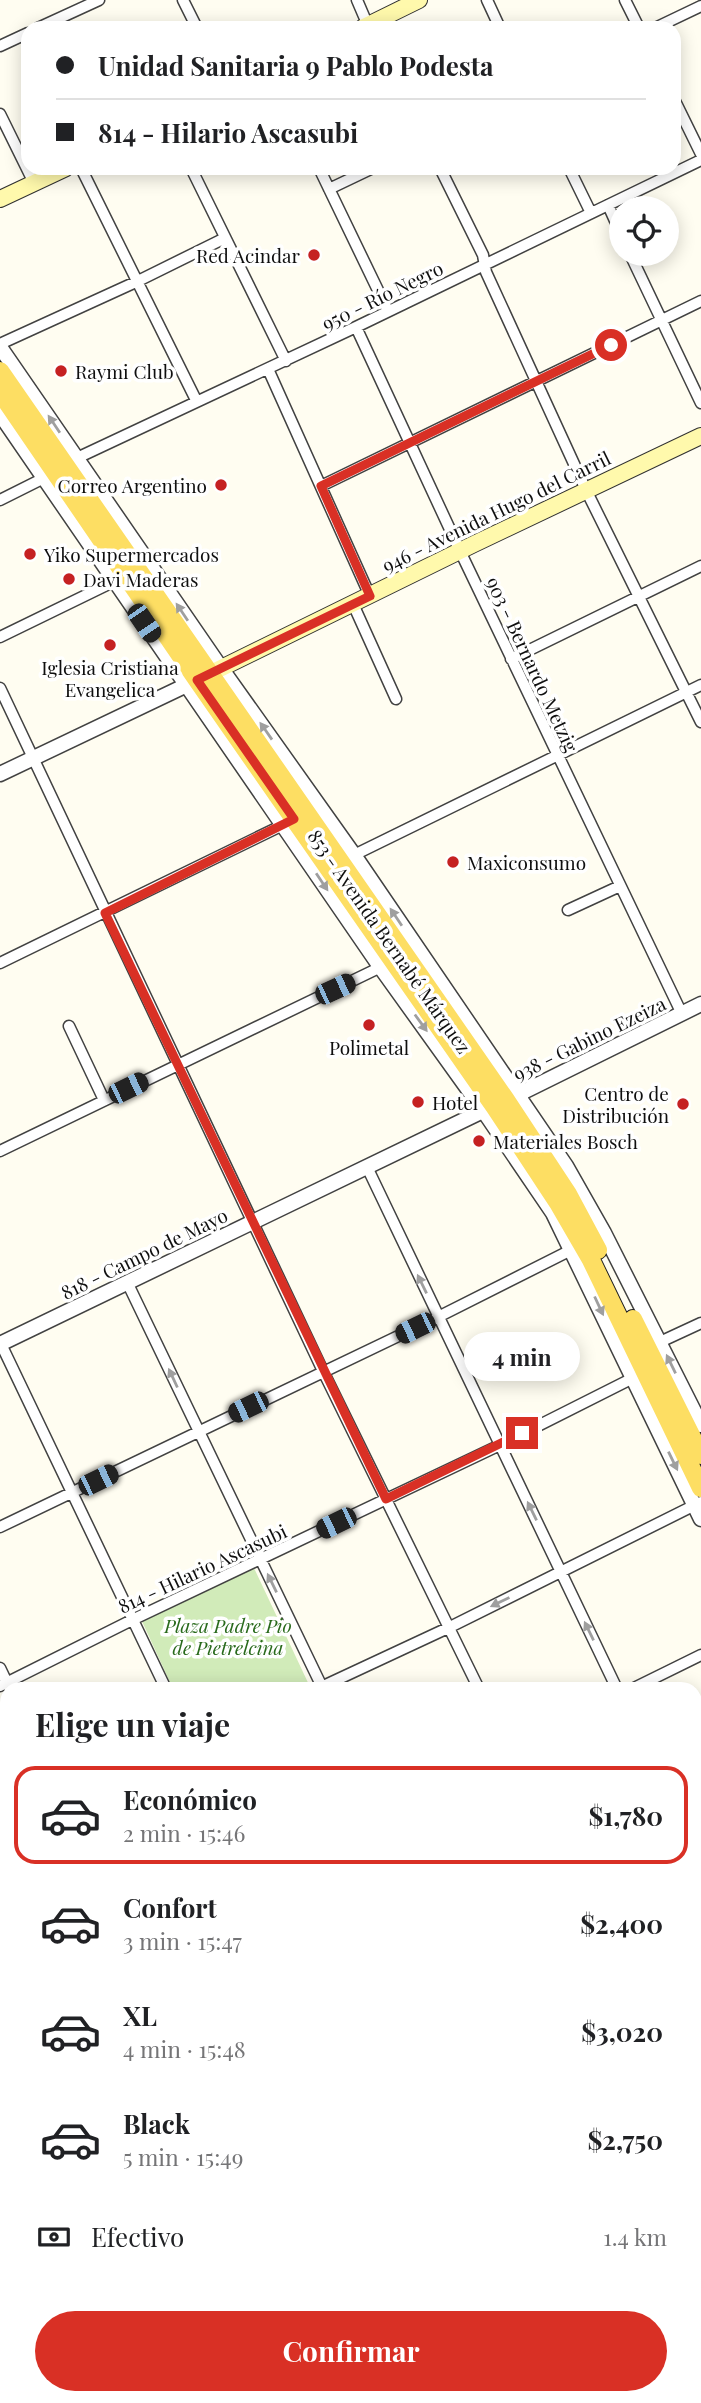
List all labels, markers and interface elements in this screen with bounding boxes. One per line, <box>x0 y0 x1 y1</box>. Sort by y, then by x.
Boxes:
text: Unidad Sanitaria 9 Pablo Podesta <box>98 48 493 83</box>
text: 814 - Hilario Ascasubi <box>98 115 358 150</box>
map controls <box>609 196 679 266</box>
button: locate <box>609 196 679 266</box>
place label: Red Acindar <box>196 242 301 268</box>
marker: Red Acindar <box>306 247 322 263</box>
street label: 950 - Río Negro <box>317 254 447 336</box>
route start <box>595 329 627 361</box>
place label: Raymi Club <box>75 358 174 384</box>
marker: Raymi Club <box>53 363 69 379</box>
one-way arrow <box>47 415 61 433</box>
street label: 946 - Avenida Hugo del Carril <box>377 444 615 578</box>
place label: Correo Argentino <box>58 472 207 498</box>
marker: Correo Argentino <box>213 477 229 493</box>
place label: Yiko Supermercados <box>43 541 219 567</box>
marker: Yiko Supermercados <box>22 546 38 562</box>
place label: Davi Maderas <box>83 566 199 592</box>
marker: Davi Maderas <box>61 571 77 587</box>
street label: 903 - Bernardo Metzig <box>481 572 585 756</box>
car <box>124 600 165 646</box>
one-way arrow <box>175 603 189 621</box>
marker: Iglesia Cristiana Evangelica <box>102 637 118 653</box>
place label: Iglesia Cristiana Evangelica <box>41 654 179 702</box>
one-way arrow <box>259 722 273 740</box>
street label: 853 - Avenida Bernabé Márquez <box>303 824 477 1058</box>
place label: Maxiconsumo <box>467 849 586 875</box>
marker: Maxiconsumo <box>445 854 461 870</box>
one-way arrow <box>315 872 328 891</box>
one-way arrow <box>390 907 403 927</box>
car <box>312 971 359 1007</box>
street label: 938 - Gabino Ezeiza <box>508 990 670 1086</box>
one-way arrow <box>413 1014 427 1032</box>
marker: Polimetal <box>361 1017 377 1033</box>
place label: Polimetal <box>329 1034 410 1060</box>
car <box>105 1069 152 1107</box>
place label: Centro de Distribución <box>562 1080 670 1128</box>
place label: Hotel <box>432 1089 479 1115</box>
marker: Hotel <box>410 1094 426 1110</box>
marker: Centro de Distribución <box>675 1096 691 1112</box>
place label: Materiales Bosch <box>493 1128 638 1154</box>
marker: Materiales Bosch <box>471 1133 487 1149</box>
street label: 818 - Campo de Mayo <box>56 1201 232 1305</box>
one-way arrow <box>417 1274 428 1294</box>
one-way arrow <box>593 1296 605 1316</box>
car <box>392 1309 439 1347</box>
callout: 4 min <box>464 1332 580 1380</box>
text: 4 min <box>492 1341 552 1372</box>
one-way arrow <box>666 1354 677 1374</box>
one-way arrow <box>167 1368 179 1388</box>
car <box>225 1388 272 1426</box>
route end <box>506 1417 538 1449</box>
one-way arrow <box>668 1451 679 1471</box>
car <box>75 1461 122 1499</box>
one-way arrow <box>526 1501 538 1521</box>
car <box>313 1504 360 1542</box>
street label: 814 - Hilario Ascasubi <box>113 1517 291 1619</box>
one-way arrow <box>267 1573 278 1593</box>
one-way arrow <box>490 1597 510 1608</box>
park label: Plaza Padre Pio de Pietrelcina <box>163 1612 292 1660</box>
one-way arrow <box>583 1621 595 1641</box>
text: Elige un viaje <box>35 1702 230 1745</box>
text: Económico <box>123 1782 257 1817</box>
icon: car <box>39 1784 102 1847</box>
text: $1,780 <box>588 1798 663 1833</box>
text: 2 min · 15:46 <box>123 1817 245 1848</box>
text: Confort <box>123 1890 217 1925</box>
icon: car <box>39 1892 102 1955</box>
text: $2,400 <box>580 1906 663 1941</box>
text: 3 min · 15:47 <box>123 1925 242 1956</box>
text: XL <box>123 1998 157 2033</box>
icon: car <box>39 2000 102 2063</box>
text: $3,020 <box>581 2014 663 2049</box>
text: 4 min · 15:48 <box>123 2033 246 2064</box>
text: Black <box>123 2106 190 2141</box>
icon: car <box>39 2108 102 2171</box>
text: $2,750 <box>587 2122 663 2157</box>
text: 5 min · 15:49 <box>123 2141 243 2172</box>
icon: cash <box>35 2218 73 2256</box>
text: Efectivo <box>91 2219 184 2254</box>
text: 1.4 km <box>603 2221 667 2252</box>
button: Confirmar <box>35 2311 667 2391</box>

